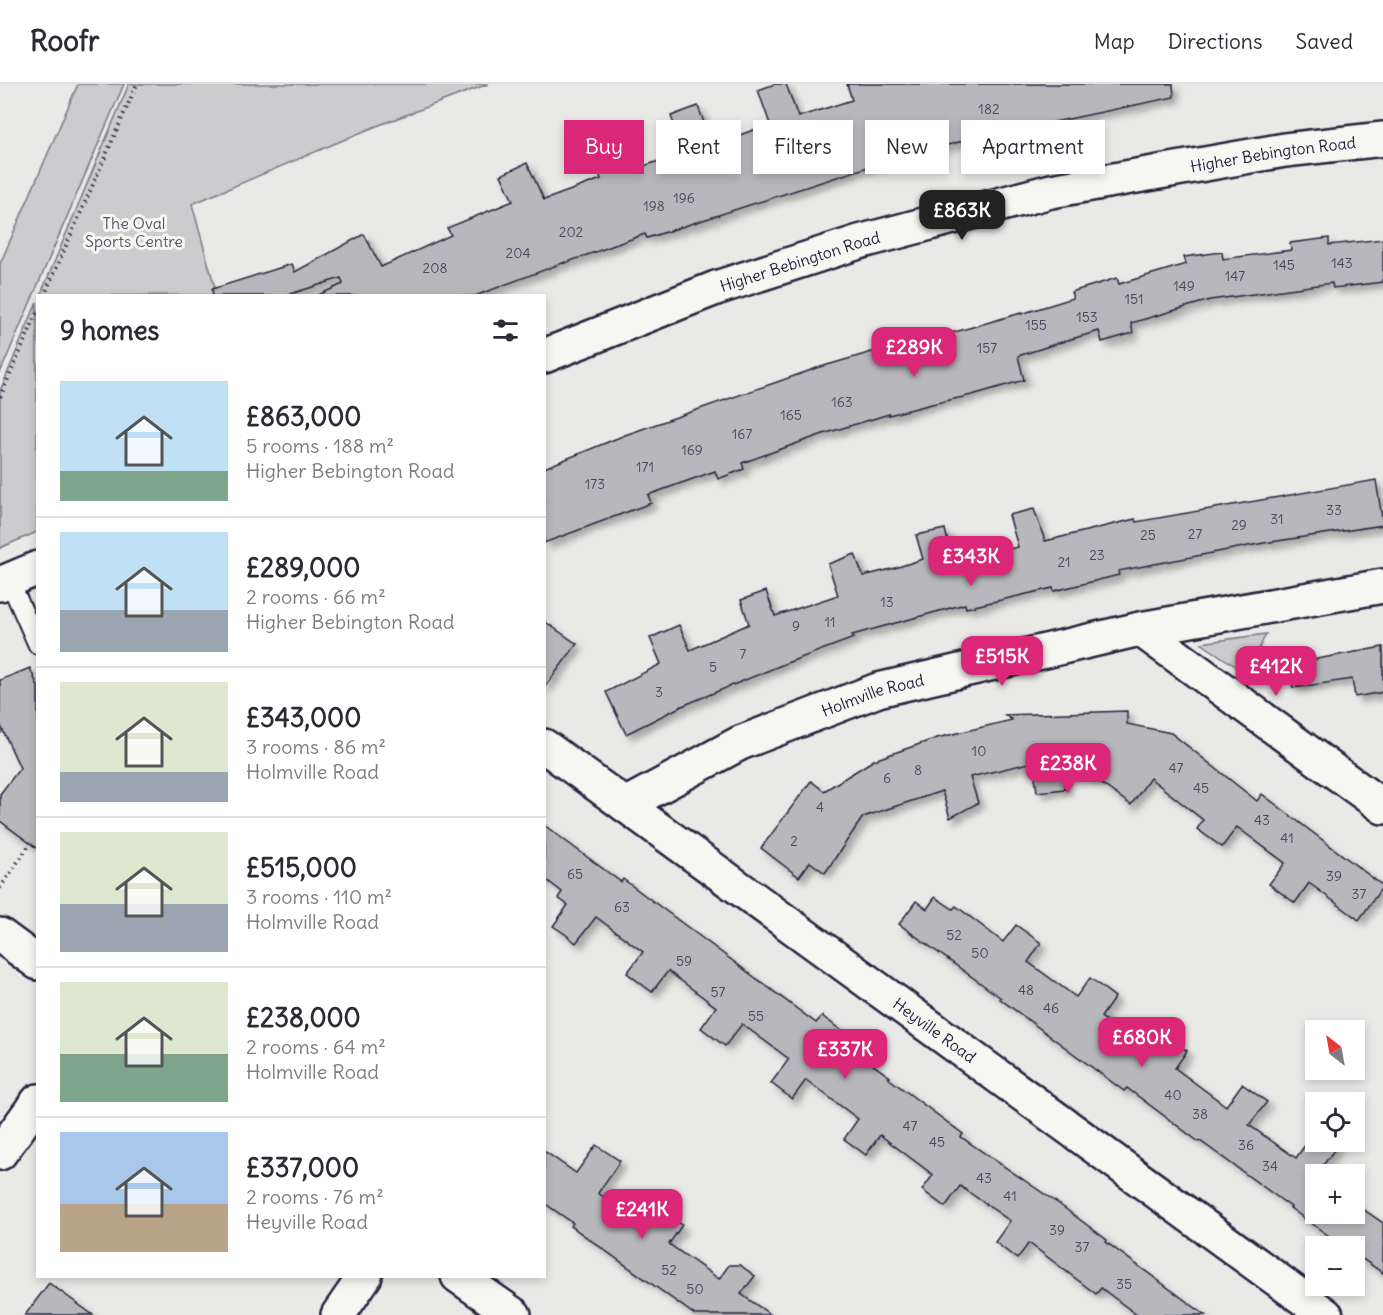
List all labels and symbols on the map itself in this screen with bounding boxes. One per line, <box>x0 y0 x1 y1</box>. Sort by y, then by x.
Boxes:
house number: 182 <box>978 100 1000 118</box>
street label: Higher Bebington Road <box>1189 132 1357 176</box>
house number: 196 <box>673 189 695 207</box>
pin: £863K <box>920 190 1004 241</box>
house number: 198 <box>643 197 665 215</box>
park label: The Oval Sports Centre <box>85 213 183 251</box>
house number: 202 <box>559 223 584 241</box>
street label: Higher Bebington Road <box>717 227 882 296</box>
house number: 204 <box>506 244 530 262</box>
house number: 143 <box>1331 254 1353 272</box>
house number: 145 <box>1273 256 1295 274</box>
house number: 208 <box>423 259 447 277</box>
house number: 147 <box>1225 267 1245 285</box>
house number: 149 <box>1173 277 1195 295</box>
house number: 151 <box>1124 290 1144 308</box>
house number: 153 <box>1076 308 1098 326</box>
house number: 155 <box>1025 316 1047 334</box>
pin: £289K <box>872 327 956 378</box>
house number: 157 <box>977 339 997 357</box>
house number: 163 <box>831 393 853 411</box>
house number: 165 <box>780 406 802 424</box>
house number: 167 <box>732 425 752 443</box>
house number: 169 <box>681 441 703 459</box>
house number: 171 <box>636 458 654 476</box>
house number: 173 <box>585 475 605 493</box>
house number: 33 <box>1326 501 1342 519</box>
house number: 31 <box>1270 510 1284 528</box>
house number: 29 <box>1231 516 1247 534</box>
house number: 27 <box>1188 525 1202 543</box>
house number: 25 <box>1140 526 1156 544</box>
pin: £343K <box>929 536 1013 587</box>
house number: 23 <box>1089 546 1105 564</box>
house number: 21 <box>1057 553 1071 571</box>
house number: 13 <box>880 593 894 611</box>
house number: 11 <box>824 613 836 631</box>
house number: 9 <box>792 617 800 635</box>
pin: £515K <box>960 636 1044 687</box>
house number: 7 <box>740 645 747 663</box>
pin: £412K <box>1234 646 1318 697</box>
house number: 5 <box>709 658 717 676</box>
street label: Holmville Road <box>819 670 926 721</box>
house number: 3 <box>655 683 663 701</box>
house number: 10 <box>972 742 986 760</box>
pin: £238K <box>1026 743 1110 794</box>
house number: 47 <box>1169 759 1184 777</box>
house number: 8 <box>914 761 922 779</box>
house number: 6 <box>883 769 891 787</box>
house number: 45 <box>1193 779 1209 797</box>
house number: 4 <box>816 798 824 816</box>
house number: 43 <box>1254 811 1270 829</box>
house number: 41 <box>1280 829 1294 847</box>
house number: 2 <box>790 832 798 850</box>
house number: 65 <box>567 865 583 883</box>
house number: 39 <box>1326 867 1342 885</box>
house number: 37 <box>1352 885 1367 903</box>
house number: 63 <box>614 898 630 916</box>
house number: 52 <box>946 926 962 944</box>
house number: 50 <box>971 944 989 962</box>
house number: 59 <box>676 952 692 970</box>
house number: 48 <box>1018 981 1034 999</box>
house number: 57 <box>711 983 726 1001</box>
street label: Heyville Road <box>889 993 980 1067</box>
house number: 46 <box>1043 999 1059 1017</box>
house number: 55 <box>748 1007 764 1025</box>
pin: £680K <box>1100 1017 1184 1068</box>
north arrow <box>1305 1020 1365 1080</box>
pin: £337K <box>803 1029 887 1080</box>
house number: 40 <box>1164 1086 1182 1104</box>
house number: 38 <box>1192 1105 1208 1123</box>
house number: 47 <box>903 1117 918 1135</box>
house number: 45 <box>929 1133 945 1151</box>
house number: 36 <box>1238 1136 1254 1154</box>
house number: 34 <box>1262 1157 1278 1175</box>
house number: 43 <box>976 1169 992 1187</box>
house number: 41 <box>1003 1187 1017 1205</box>
pin: £241K <box>600 1189 684 1240</box>
house number: 39 <box>1049 1221 1065 1239</box>
house number: 37 <box>1075 1238 1090 1256</box>
house number: 52 <box>661 1261 677 1279</box>
house number: 35 <box>1116 1275 1132 1293</box>
house number: 50 <box>686 1280 704 1298</box>

